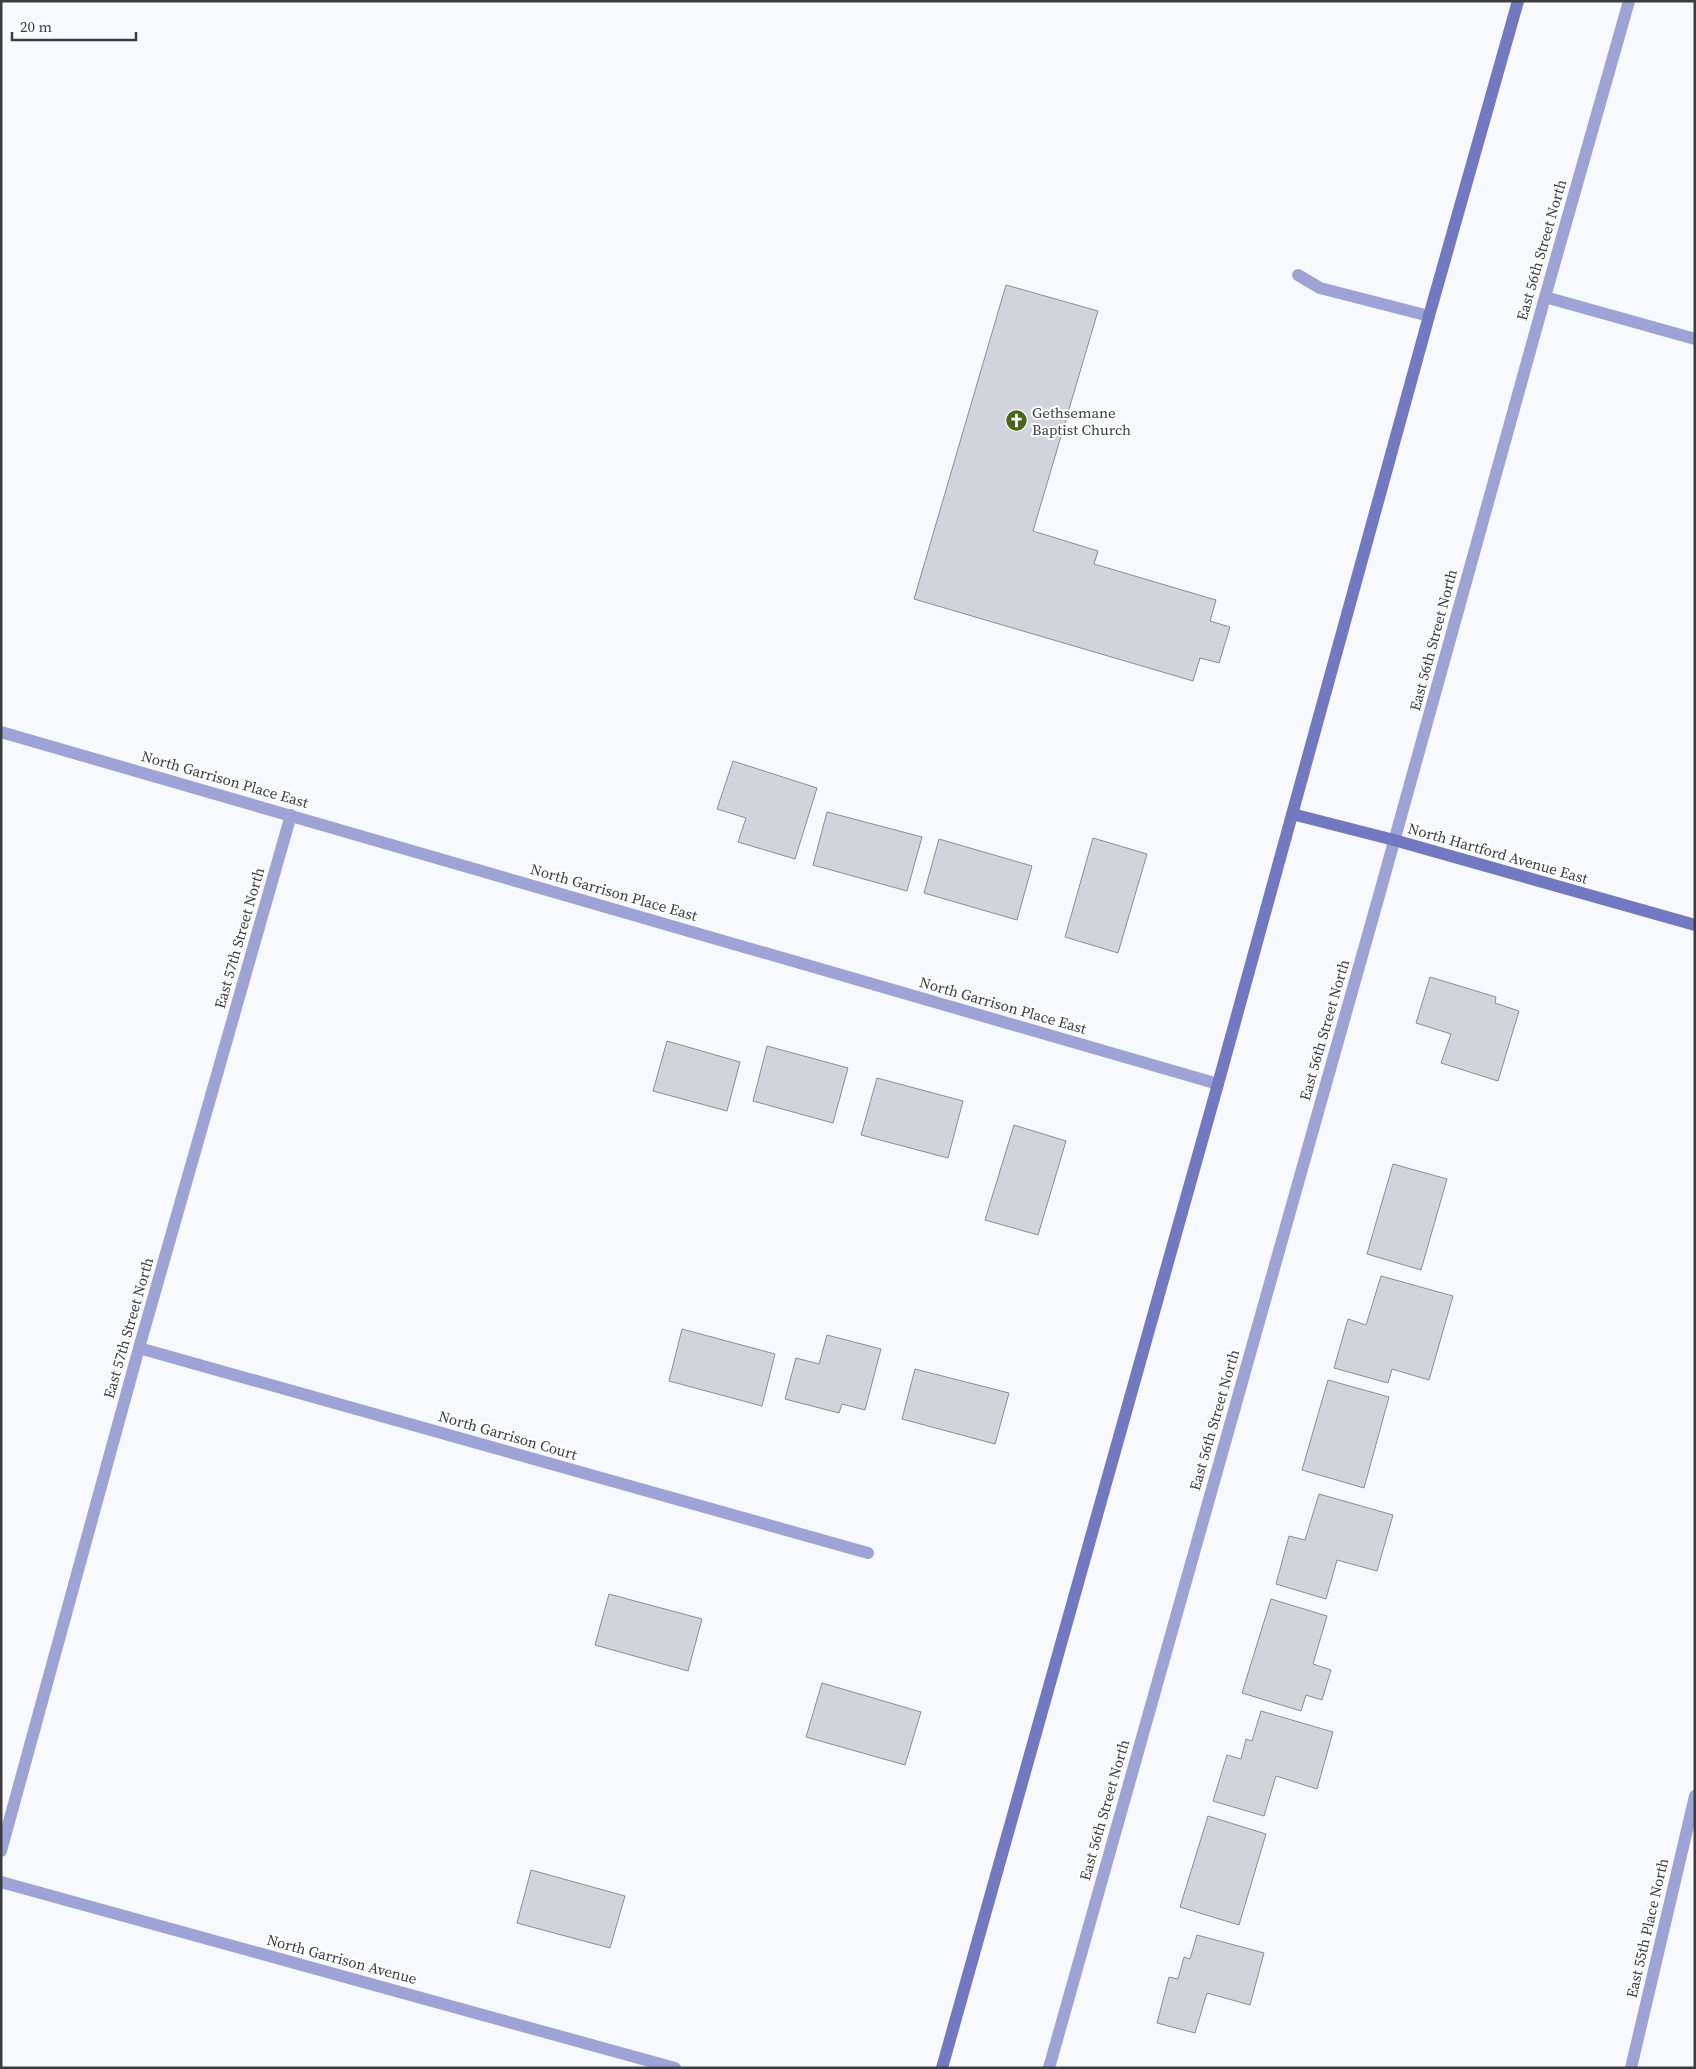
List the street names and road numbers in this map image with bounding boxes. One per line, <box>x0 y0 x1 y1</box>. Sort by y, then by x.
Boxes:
street label: East 56th Street North <box>1511 177 1571 323</box>
street label: East 56th Street North <box>1404 567 1462 713</box>
street label: North Garrison Place East <box>139 745 311 813</box>
street label: North Hartford Avenue East <box>1406 817 1590 889</box>
street label: North Garrison Place East <box>528 858 700 926</box>
street label: East 57th Street North <box>209 865 269 1011</box>
street label: East 56th Street North <box>1294 957 1354 1103</box>
street label: North Garrison Place East <box>917 971 1089 1039</box>
street label: East 57th Street North <box>98 1255 158 1401</box>
street label: East 56th Street North <box>1184 1347 1244 1493</box>
street label: North Garrison Court <box>436 1405 580 1465</box>
street label: East 56th Street North <box>1074 1737 1134 1883</box>
street label: East 55th Place North <box>1621 1856 1673 2000</box>
street label: North Garrison Avenue <box>265 1929 420 1989</box>

